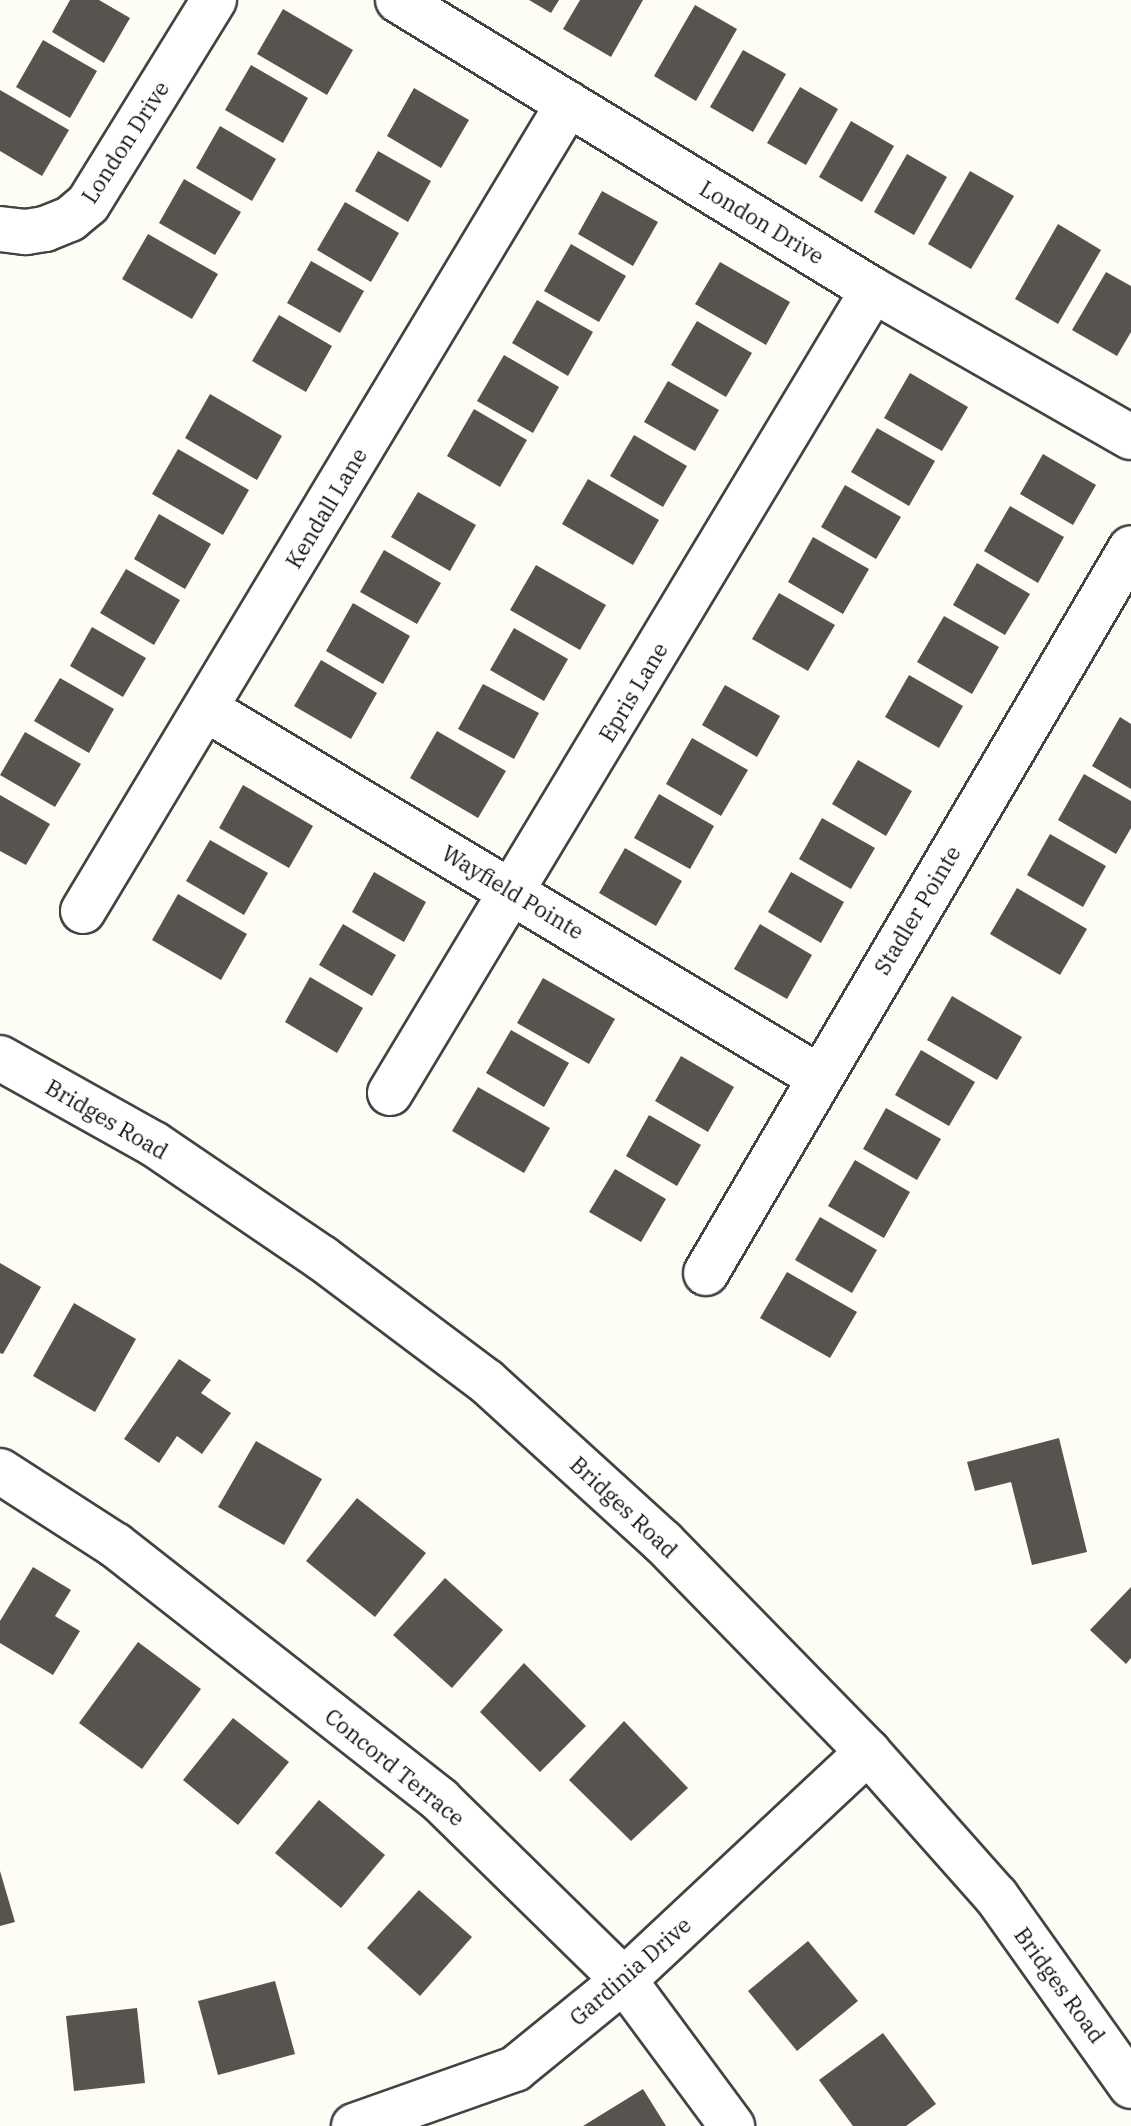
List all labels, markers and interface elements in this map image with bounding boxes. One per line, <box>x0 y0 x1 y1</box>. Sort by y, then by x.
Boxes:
street label: London Drive <box>76 76 174 208</box>
street label: London Drive <box>695 175 829 269</box>
street label: Kendall Lane <box>280 443 372 573</box>
street label: Epris Lane <box>593 638 673 746</box>
street label: Wayfield Pointe <box>437 839 589 945</box>
street label: Stadler Pointe <box>868 841 966 979</box>
street label: Bridges Road <box>41 1073 173 1165</box>
street label: Bridges Road <box>565 1451 683 1563</box>
street label: Concord Terrace <box>320 1703 470 1831</box>
street label: Gardinia Drive <box>564 1911 696 2031</box>
street label: Bridges Road <box>1009 1922 1111 2048</box>

